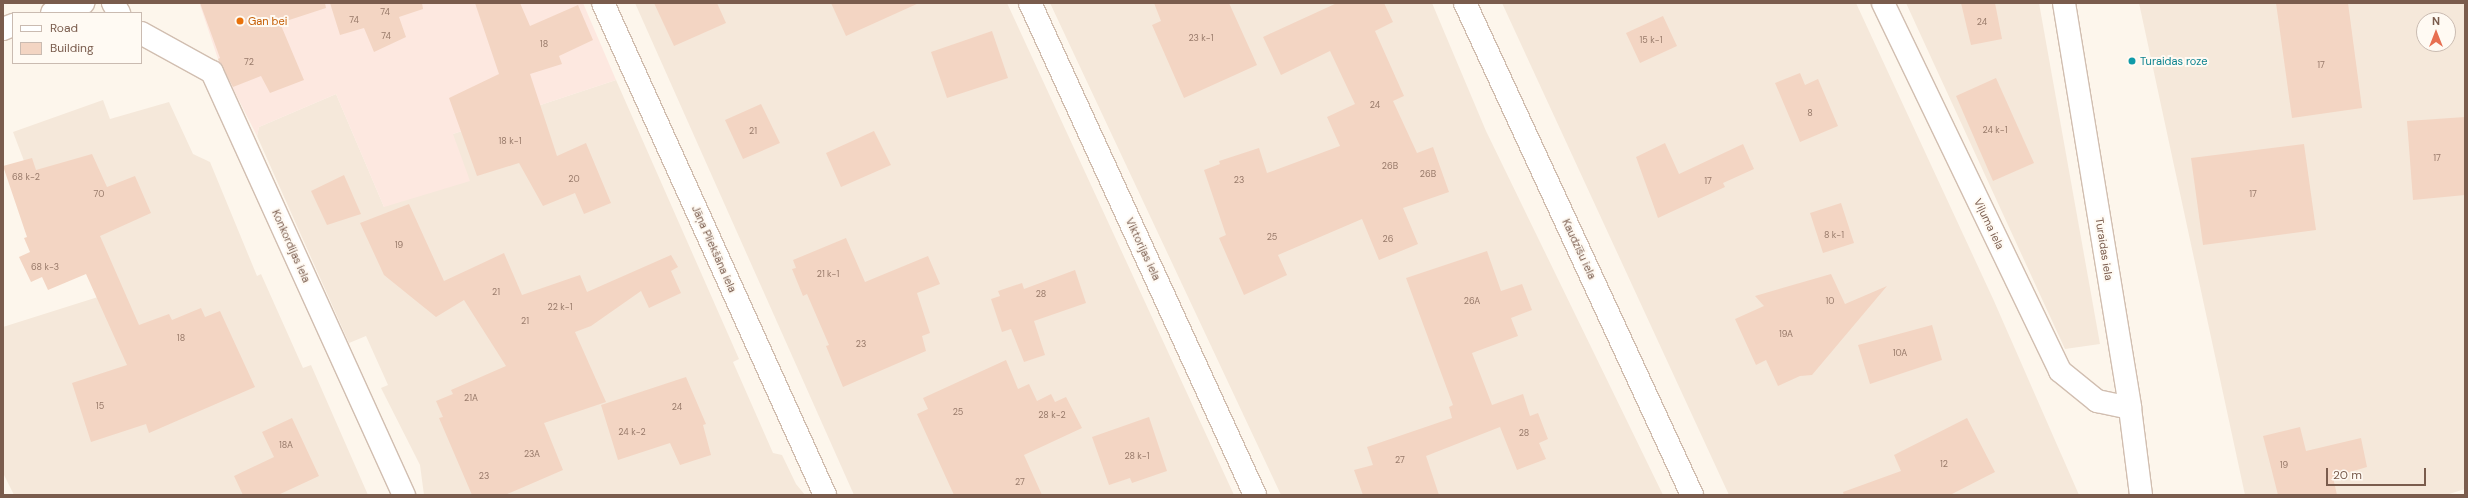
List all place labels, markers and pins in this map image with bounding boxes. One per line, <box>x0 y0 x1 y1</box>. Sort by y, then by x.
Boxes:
place label: Gan bei <box>248 14 287 28</box>
marker: Gan bei <box>235 16 245 26</box>
place label: Turaidas roze <box>2140 54 2208 68</box>
marker: Turaidas roze <box>2127 56 2137 66</box>

